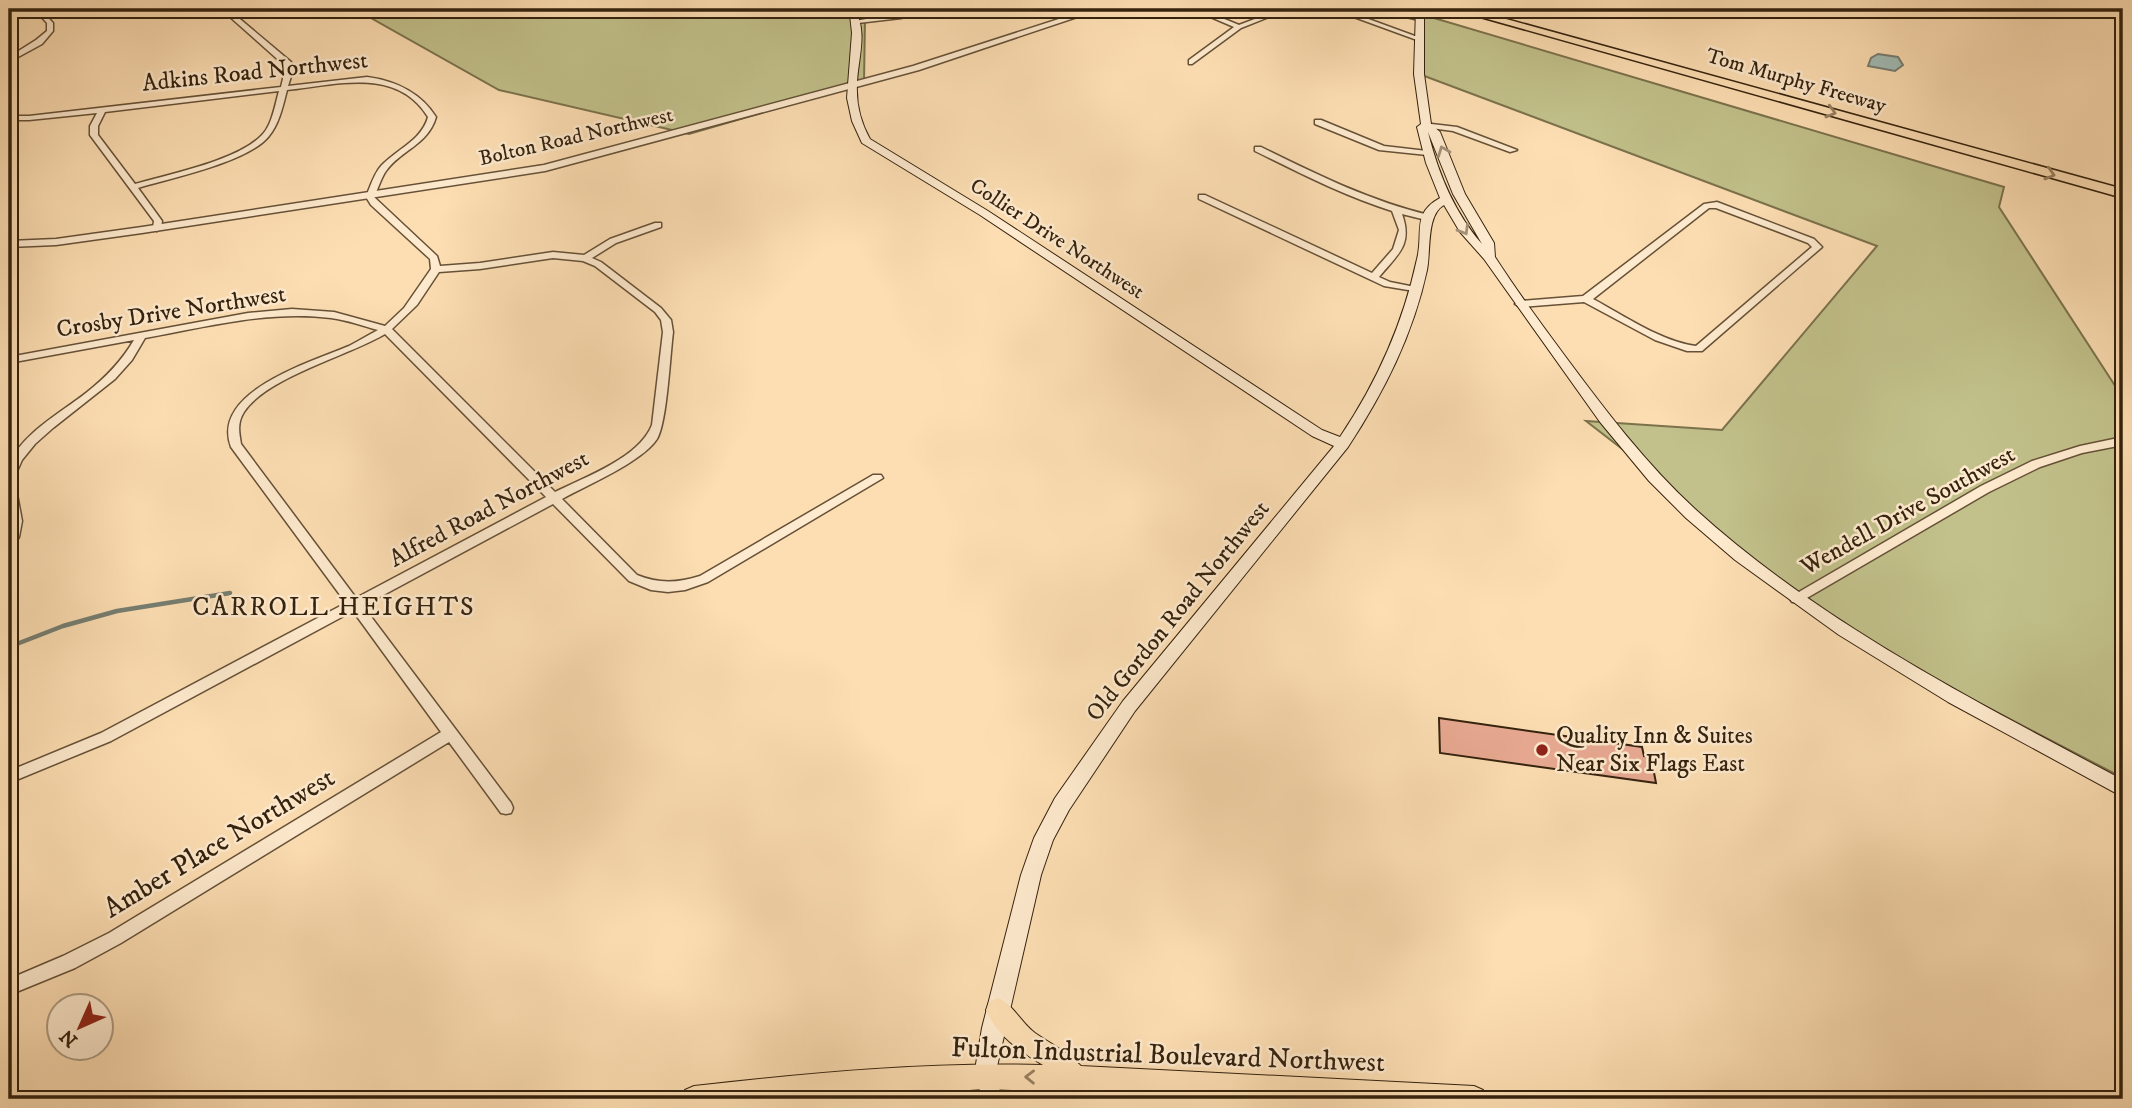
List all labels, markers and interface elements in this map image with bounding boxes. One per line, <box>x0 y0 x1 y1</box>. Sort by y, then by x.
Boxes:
street label: Tom Murphy Freeway <box>1703 43 1890 119</box>
street label: Adkins Road Northwest <box>141 45 370 99</box>
street label: Bolton Road Northwest <box>476 102 676 172</box>
one-way arrow <box>1825 104 1837 119</box>
one-way arrow <box>1437 146 1451 158</box>
one-way arrow <box>2044 165 2056 180</box>
street label: Collier Drive Northwest <box>965 173 1149 305</box>
one-way arrow <box>1456 223 1469 236</box>
street label: Crosby Drive Northwest <box>54 279 288 345</box>
street label: Wendell Drive Southwest <box>1795 440 2021 583</box>
street label: Alfred Road Northwest <box>384 444 594 574</box>
street label: Old Gordon Road Northwest <box>1080 494 1276 727</box>
district label: CARROLL HEIGHTS <box>192 591 476 624</box>
place label: Quality Inn & Suites Near Six Flags East <box>1556 721 1753 779</box>
marker: Quality Inn & Suites Near Six Flags East <box>1534 742 1550 758</box>
street label: Amber Place Northwest <box>97 760 341 926</box>
north arrow <box>46 992 116 1062</box>
text: N <box>55 1024 83 1052</box>
street label: Fulton Industrial Boulevard Northwest <box>950 1030 1386 1080</box>
one-way arrow <box>1024 1069 1035 1085</box>

